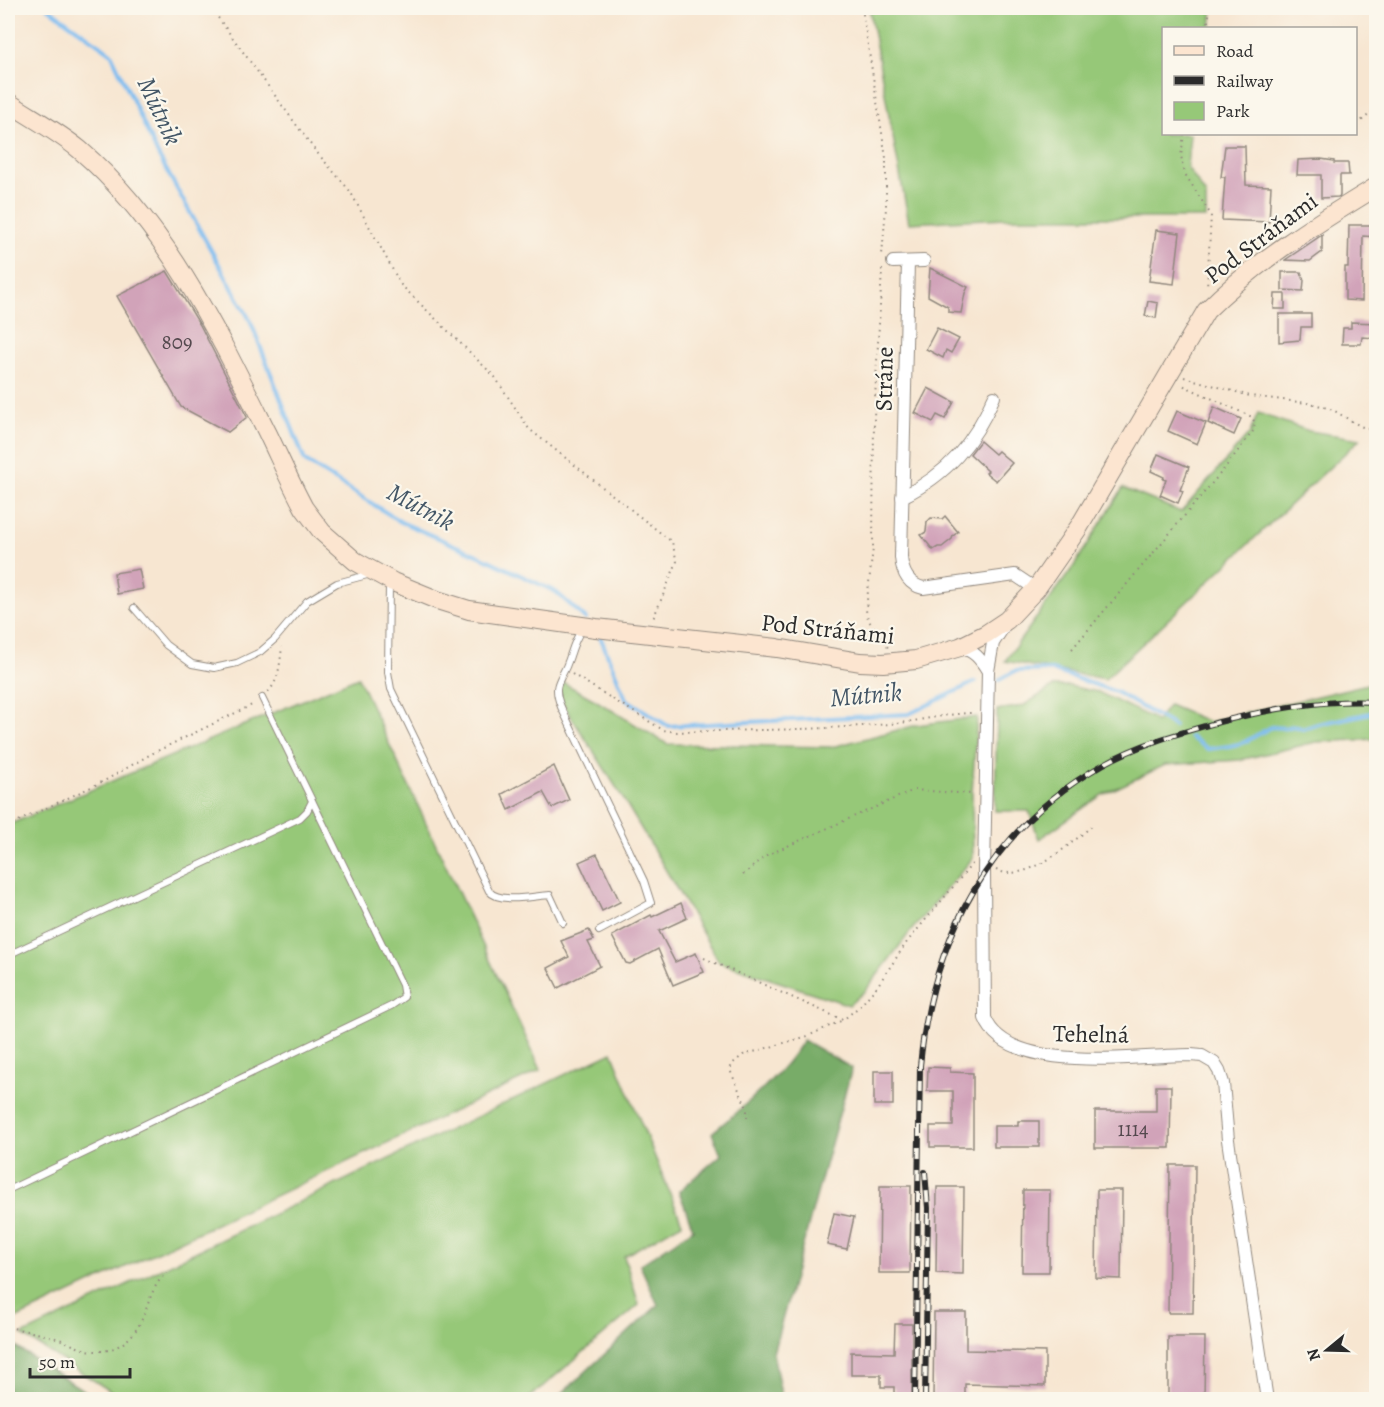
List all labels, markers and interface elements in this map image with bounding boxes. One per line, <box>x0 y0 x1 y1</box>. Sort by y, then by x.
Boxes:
legend <box>1162 27 1357 135</box>
text: Road <box>1216 39 1254 63</box>
text: Railway <box>1216 69 1274 93</box>
water label: Mútnik <box>129 71 191 151</box>
text: Park <box>1216 99 1250 123</box>
street label: Pod Stráňami <box>1198 185 1324 291</box>
house number: 809 <box>162 328 192 356</box>
street label: Stráne <box>867 346 901 412</box>
water label: Mútnik <box>381 475 461 539</box>
street label: Pod Stráňami <box>760 606 896 652</box>
water label: Mútnik <box>829 674 903 716</box>
street label: Tehelná <box>1053 1017 1130 1051</box>
house number: 1114 <box>1117 1115 1149 1143</box>
north arrow <box>1297 1320 1357 1380</box>
scale bar <box>30 1341 130 1379</box>
text: N <box>1301 1345 1326 1364</box>
text: 50 m <box>39 1350 75 1374</box>

